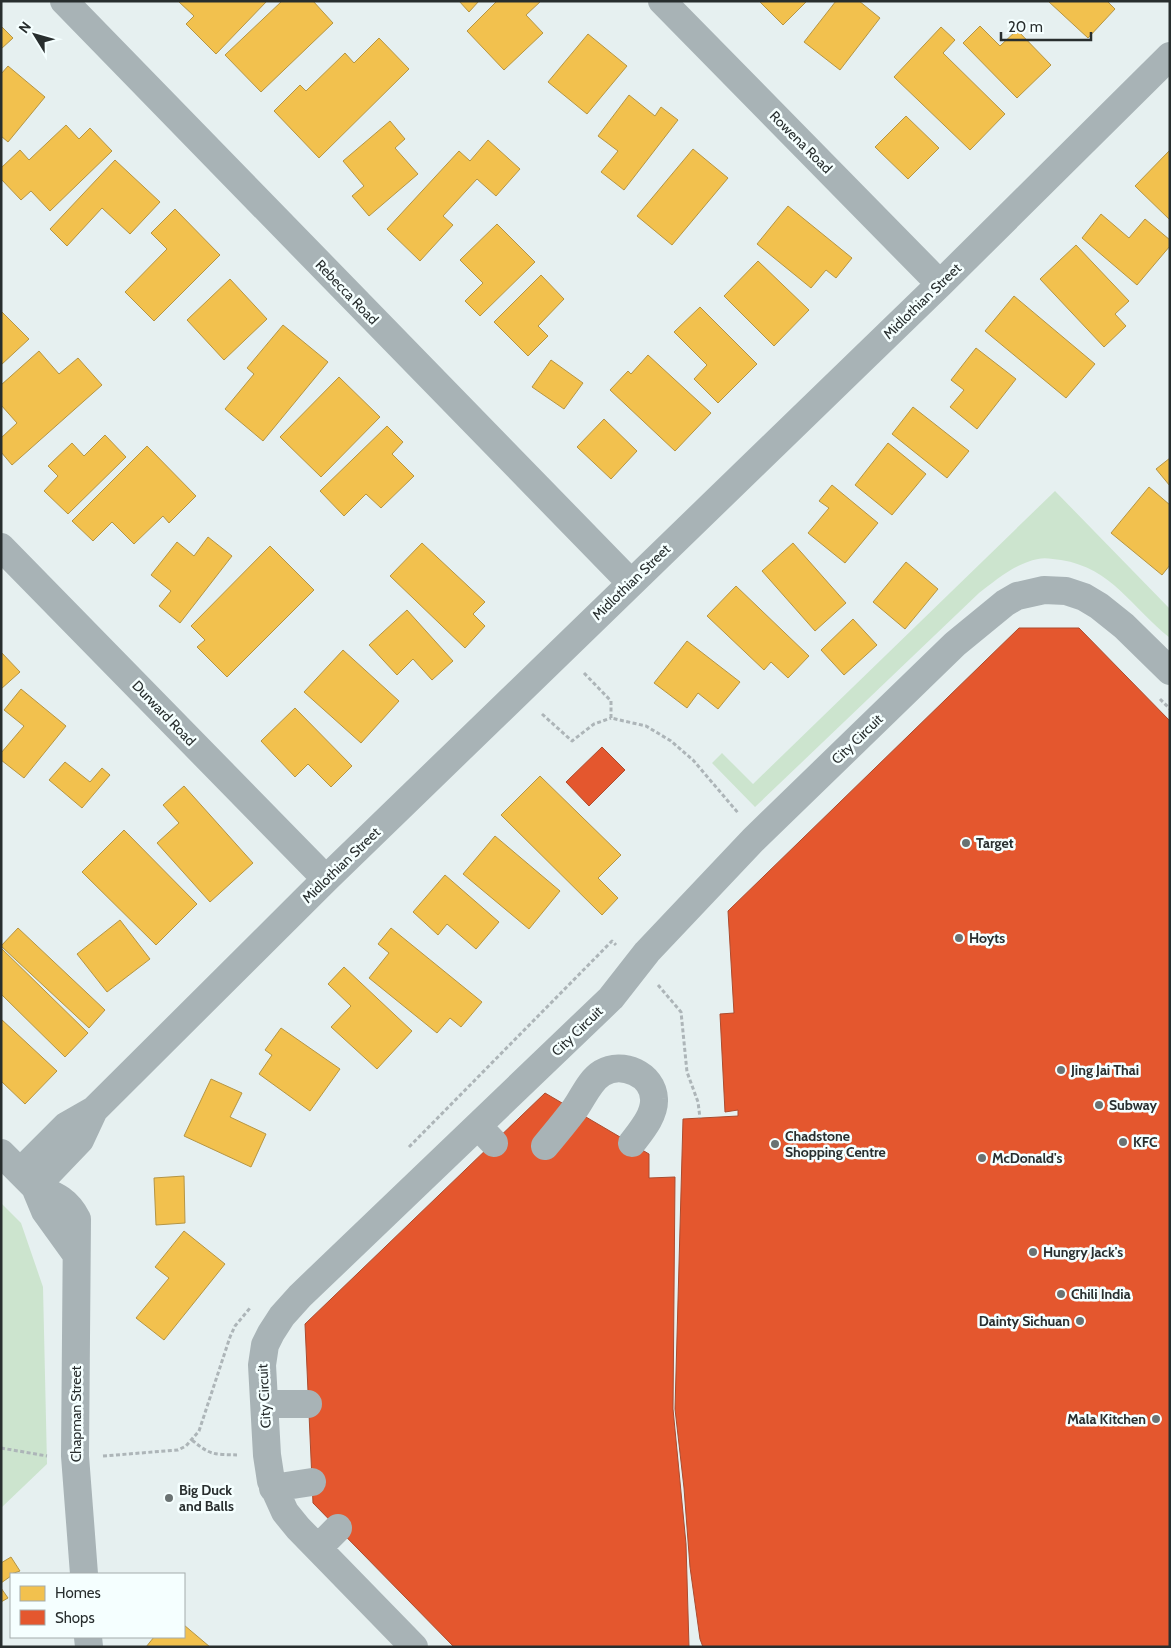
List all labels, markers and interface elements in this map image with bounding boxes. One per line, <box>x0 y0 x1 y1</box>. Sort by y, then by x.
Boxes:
north arrow <box>10 10 60 60</box>
scale bar <box>1001 10 1091 42</box>
text: N <box>14 18 35 37</box>
text: 20 m <box>1008 18 1043 36</box>
street label: Rowena Road <box>766 107 836 177</box>
street label: Rebecca Road <box>312 256 382 328</box>
street label: Midlothian Street <box>879 259 965 343</box>
street label: Midlothian Street <box>588 540 674 624</box>
street label: Durward Road <box>128 676 200 750</box>
street label: City Circuit <box>828 710 887 768</box>
street label: Midlothian Street <box>298 823 384 907</box>
place label: Target <box>976 834 1014 852</box>
marker: Target <box>960 837 972 849</box>
place label: Hoyts <box>969 929 1005 947</box>
marker: Hoyts <box>953 932 965 944</box>
street label: City Circuit <box>548 1002 607 1060</box>
place label: Jing Jai Thai <box>1070 1061 1139 1079</box>
marker: Jing Jai Thai <box>1055 1064 1067 1076</box>
place label: Subway <box>1109 1096 1157 1114</box>
marker: Subway <box>1093 1099 1105 1111</box>
place label: Chadstone Shopping Centre <box>785 1127 886 1161</box>
place label: KFC <box>1133 1133 1158 1151</box>
marker: KFC <box>1117 1136 1129 1148</box>
marker: Chadstone Shopping Centre <box>769 1138 781 1150</box>
place label: McDonald's <box>992 1149 1062 1167</box>
marker: McDonald's <box>976 1152 988 1164</box>
place label: Hungry Jack's <box>1043 1243 1123 1261</box>
marker: Hungry Jack's <box>1027 1246 1039 1258</box>
place label: Chili India <box>1071 1285 1131 1303</box>
marker: Chili India <box>1055 1288 1067 1300</box>
place label: Dainty Sichuan <box>979 1312 1070 1330</box>
marker: Dainty Sichuan <box>1074 1315 1086 1327</box>
street label: City Circuit <box>253 1363 275 1429</box>
street label: Chapman Street <box>67 1365 85 1462</box>
place label: Mala Kitchen <box>1067 1410 1146 1428</box>
marker: Mala Kitchen <box>1150 1413 1162 1425</box>
place label: Big Duck and Balls <box>179 1481 234 1515</box>
marker: Big Duck and Balls <box>163 1492 175 1504</box>
legend <box>10 1573 185 1638</box>
text: Homes <box>55 1584 101 1602</box>
text: Shops <box>55 1609 95 1627</box>

